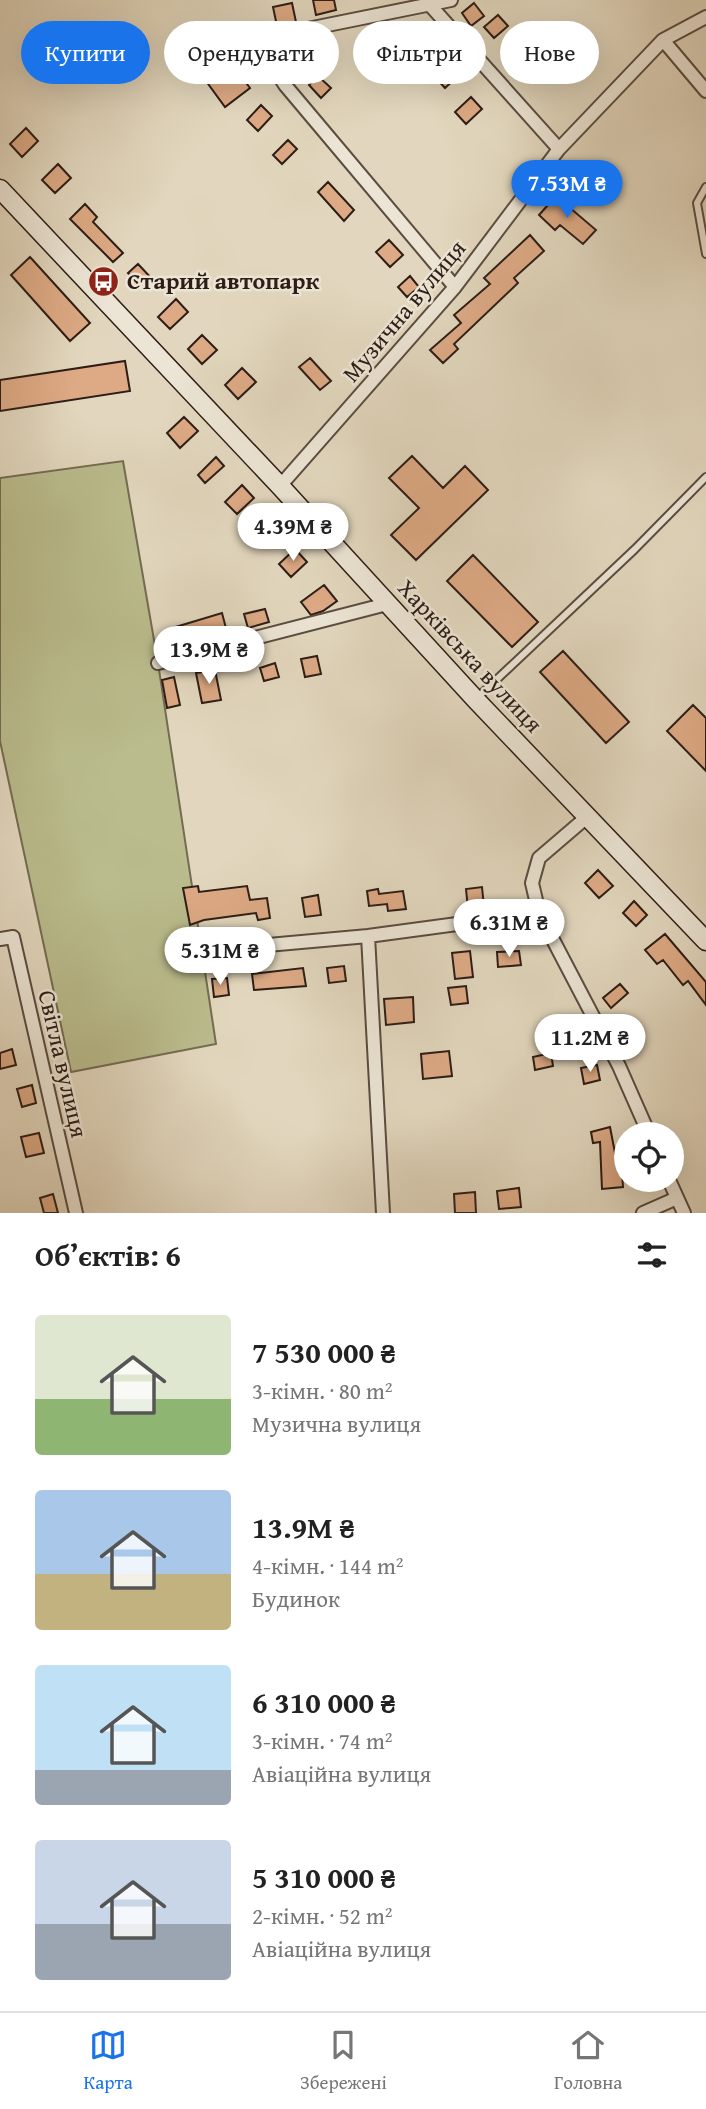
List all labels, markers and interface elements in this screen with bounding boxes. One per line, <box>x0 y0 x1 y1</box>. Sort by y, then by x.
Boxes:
chip: Купити <box>21 21 150 84</box>
chip: Орендувати <box>164 21 339 84</box>
chip: Фільтри <box>353 21 486 84</box>
chip: Нове <box>500 21 599 84</box>
pin: 7.53M ₴ <box>502 160 632 220</box>
text: 7.53M ₴ <box>527 166 607 199</box>
street label: Музична вулиця <box>334 232 474 390</box>
place label: Старий автопарк <box>127 263 319 298</box>
bus stop icon: Старий автопарк <box>87 264 121 298</box>
pin: 4.39M ₴ <box>228 504 358 563</box>
text: 4.39M ₴ <box>253 509 333 542</box>
street label: Харківська вулиця <box>390 571 551 740</box>
pin: 13.9M ₴ <box>144 626 274 686</box>
text: 13.9M ₴ <box>169 632 249 665</box>
pin: 6.31M ₴ <box>444 900 574 959</box>
text: 6.31M ₴ <box>469 905 549 938</box>
pin: 5.31M ₴ <box>155 928 285 987</box>
text: 5.31M ₴ <box>180 933 260 966</box>
street label: Світла вулиця <box>30 987 97 1141</box>
pin: 11.2M ₴ <box>525 1014 655 1074</box>
text: 11.2M ₴ <box>550 1020 630 1053</box>
map controls <box>614 1122 684 1192</box>
button: locate <box>614 1122 684 1192</box>
text: Об’єктів: 6 <box>35 1233 181 1277</box>
icon: filters <box>633 1236 671 1274</box>
text: 7 530 000 ₴ <box>252 1330 396 1374</box>
icon: home <box>91 1343 175 1427</box>
text: 3-кімн. · 80 m² <box>252 1374 393 1407</box>
text: Музична вулиця <box>252 1407 421 1440</box>
text: 13.9M ₴ <box>252 1505 355 1549</box>
icon: home <box>91 1518 175 1602</box>
text: 4-кімн. · 144 m² <box>252 1549 404 1582</box>
text: Будинок <box>252 1582 340 1615</box>
text: 6 310 000 ₴ <box>252 1680 396 1724</box>
icon: home <box>91 1693 175 1777</box>
text: 3-кімн. · 74 m² <box>252 1724 393 1757</box>
text: Авіаційна вулиця <box>252 1757 431 1790</box>
text: 5 310 000 ₴ <box>252 1855 396 1899</box>
icon: home <box>91 1868 175 1952</box>
text: 2-кімн. · 52 m² <box>252 1899 393 1932</box>
text: Авіаційна вулиця <box>252 1932 431 1965</box>
tab: Карта <box>84 2026 133 2096</box>
tab: Збережені <box>300 2026 387 2096</box>
tab: Головна <box>554 2026 622 2096</box>

